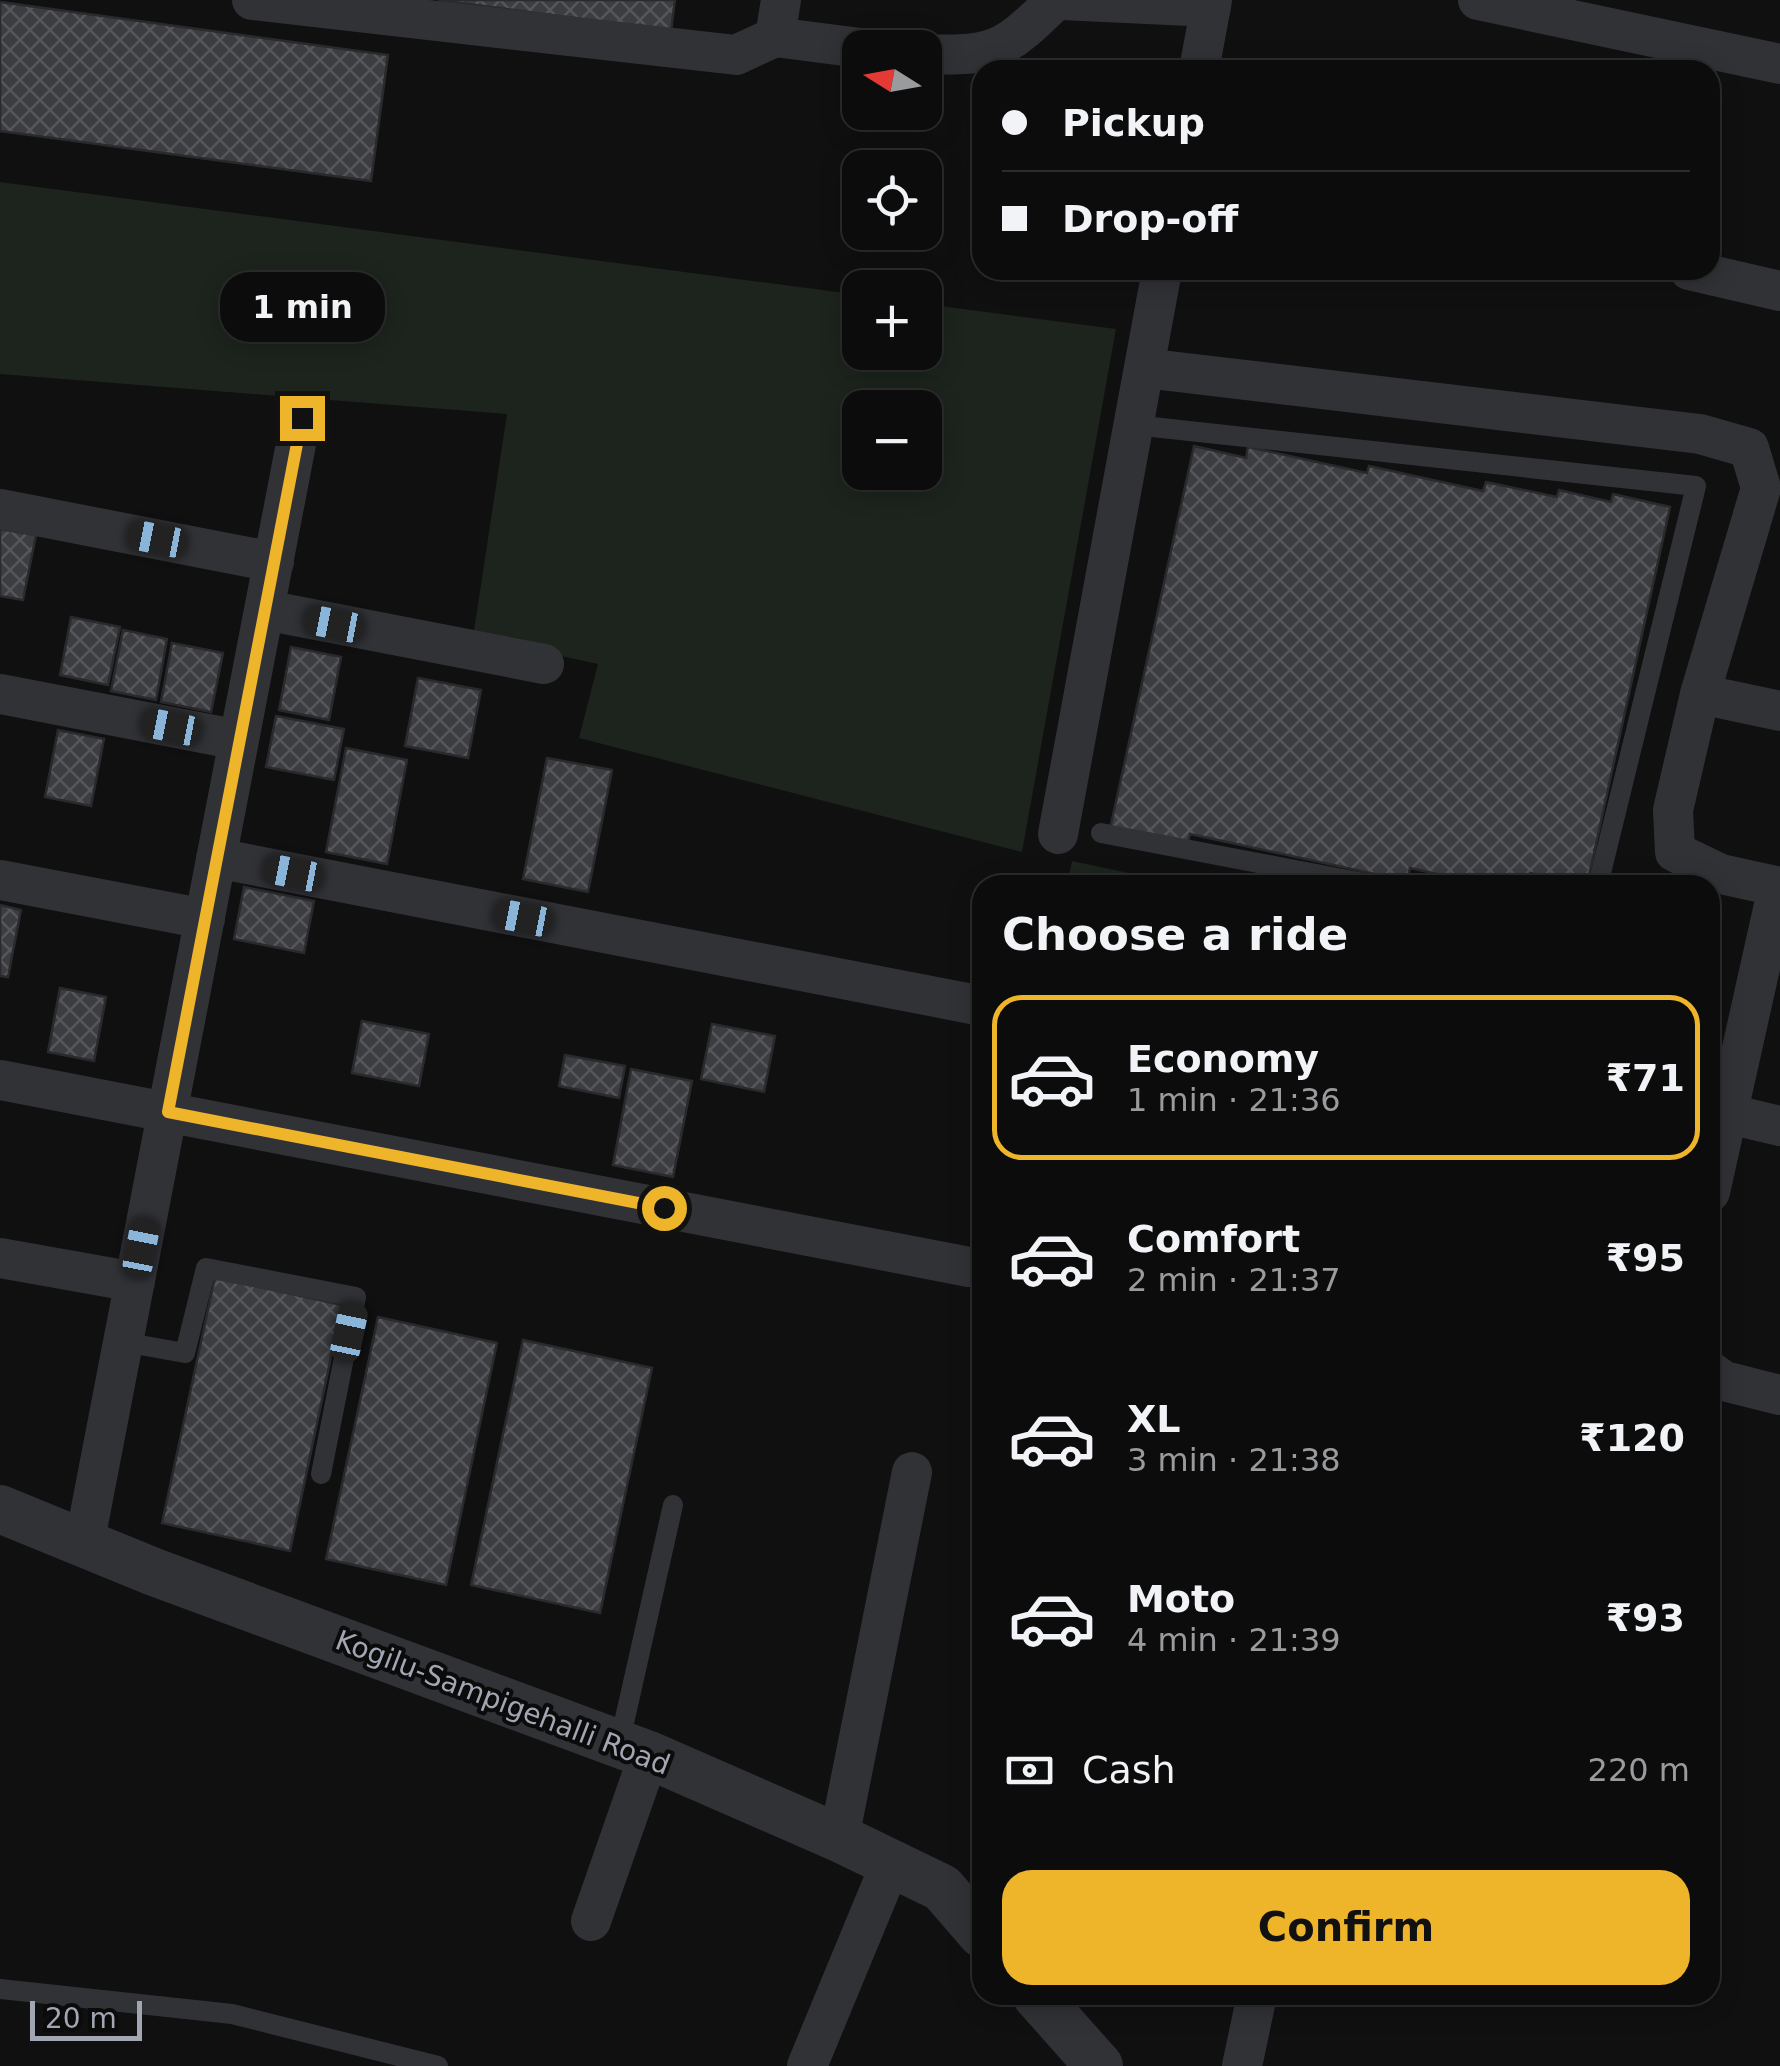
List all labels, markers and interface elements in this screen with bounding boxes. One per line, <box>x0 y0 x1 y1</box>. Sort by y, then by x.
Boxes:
north arrow <box>842 30 942 130</box>
map controls <box>842 30 942 490</box>
text: Pickup <box>1062 101 1205 145</box>
button: locate <box>842 150 942 250</box>
text: Drop-off <box>1062 197 1238 241</box>
button: + <box>842 270 942 370</box>
callout: 1 min <box>220 273 384 343</box>
text: 1 min <box>252 288 353 326</box>
button: − <box>842 390 942 490</box>
route end <box>280 396 325 441</box>
car <box>125 519 189 559</box>
car <box>302 604 366 644</box>
car <box>139 707 203 747</box>
car <box>261 853 325 893</box>
car <box>491 898 555 938</box>
text: Choose a ride <box>1002 908 1348 961</box>
icon: car <box>1007 1033 1097 1123</box>
text: Economy <box>1127 1037 1319 1081</box>
text: ₹71 <box>1606 1056 1685 1100</box>
text: 1 min · 21:36 <box>1127 1081 1341 1119</box>
route start <box>642 1186 687 1231</box>
icon: car <box>1007 1213 1097 1303</box>
car <box>121 1216 161 1280</box>
text: Comfort <box>1127 1217 1300 1261</box>
text: ₹95 <box>1606 1236 1685 1280</box>
text: 2 min · 21:37 <box>1127 1261 1341 1299</box>
car <box>328 1300 370 1364</box>
icon: car <box>1007 1393 1097 1483</box>
text: XL <box>1127 1397 1181 1441</box>
text: ₹120 <box>1579 1416 1685 1460</box>
text: 3 min · 21:38 <box>1127 1441 1341 1479</box>
icon: car <box>1007 1573 1097 1663</box>
text: Moto <box>1127 1577 1235 1621</box>
text: ₹93 <box>1606 1596 1685 1640</box>
text: 4 min · 21:39 <box>1127 1621 1341 1659</box>
street label: Kogilu-Sampigehalli Road <box>331 1623 675 1782</box>
icon: cash <box>1002 1743 1057 1798</box>
text: Cash <box>1082 1748 1176 1792</box>
text: 220 m <box>1588 1751 1690 1789</box>
button: Confirm <box>1002 1870 1690 1985</box>
scale bar <box>30 1996 142 2040</box>
text: 20 m <box>45 2002 117 2035</box>

